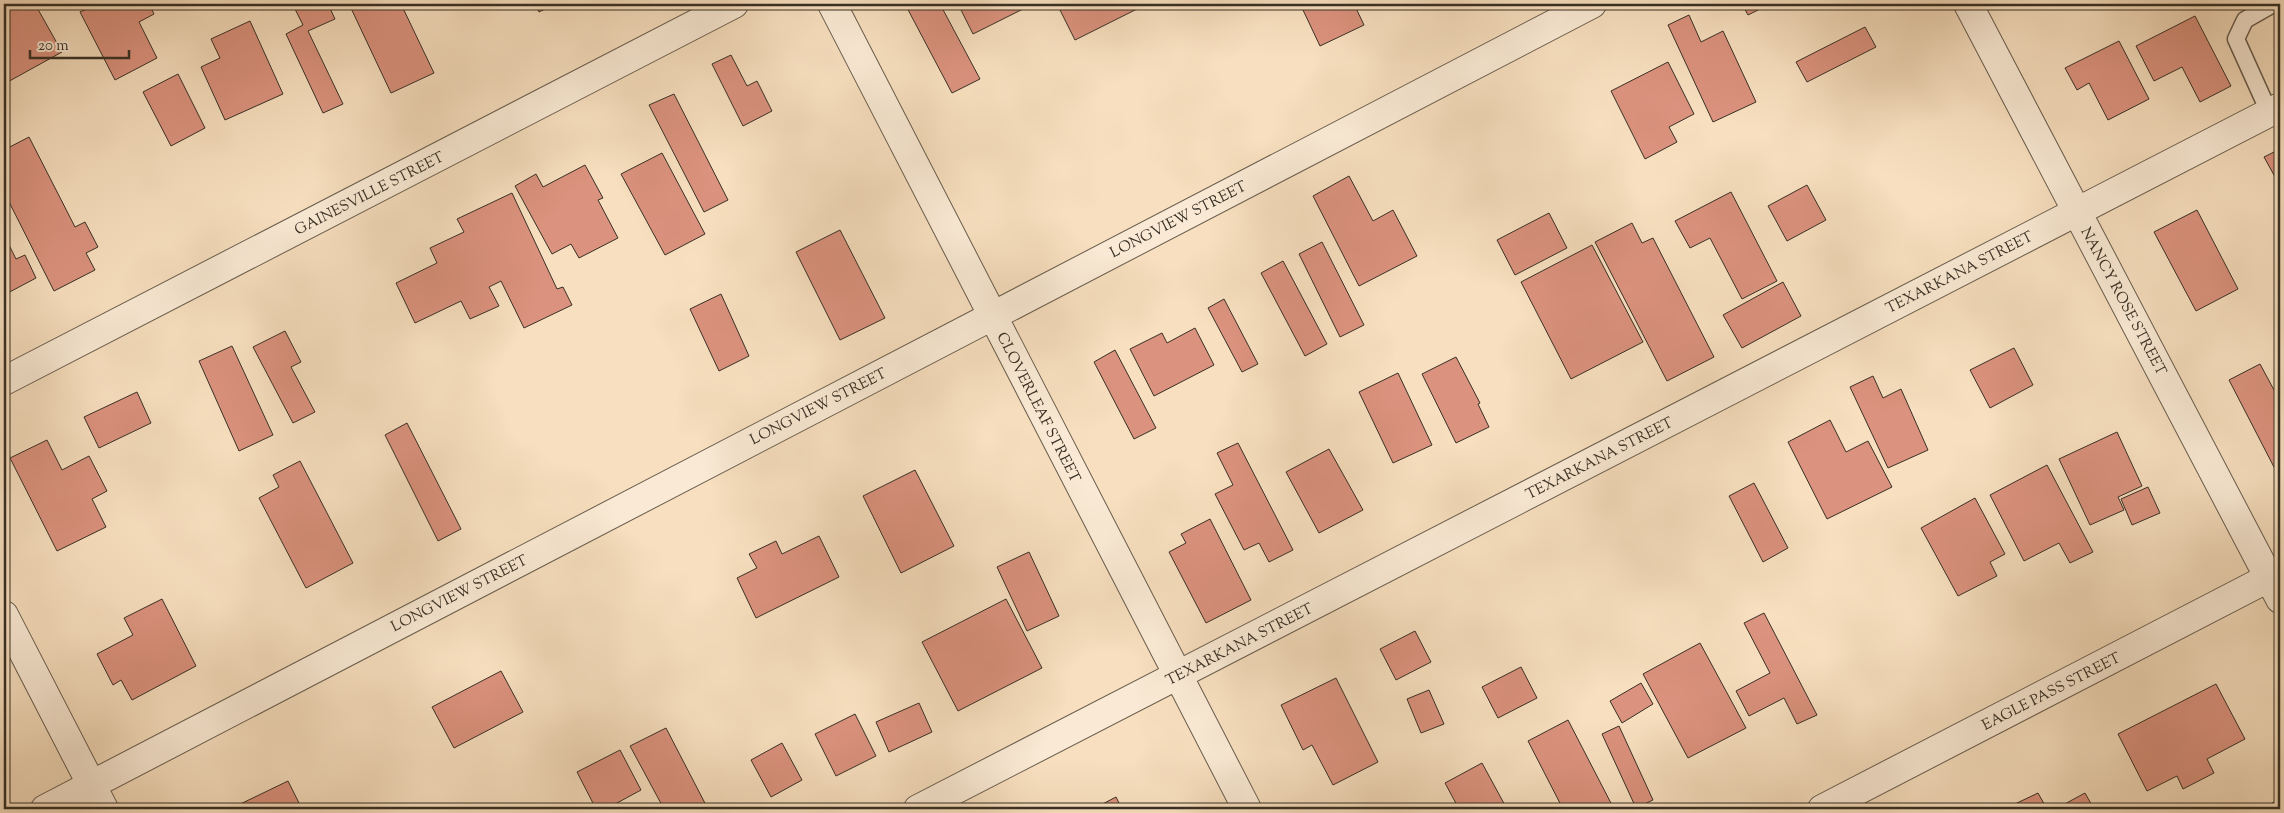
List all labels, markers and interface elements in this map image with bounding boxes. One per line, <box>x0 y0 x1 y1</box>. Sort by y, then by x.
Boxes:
scale bar <box>30 28 129 60</box>
text: 20 m <box>38 36 69 57</box>
street label: GAINESVILLE STREET <box>291 147 449 241</box>
street label: LONGVIEW STREET <box>1107 177 1251 264</box>
street label: NANCY ROSE STREET <box>2075 224 2171 380</box>
street label: TEXARKANA STREET <box>1882 227 2037 320</box>
street label: CLOVERLEAF STREET <box>991 329 1085 487</box>
street label: LONGVIEW STREET <box>747 364 891 451</box>
street label: TEXARKANA STREET <box>1522 413 1677 506</box>
street label: LONGVIEW STREET <box>388 551 532 638</box>
street label: TEXARKANA STREET <box>1162 599 1317 692</box>
street label: EAGLE PASS STREET <box>1979 648 2125 736</box>

